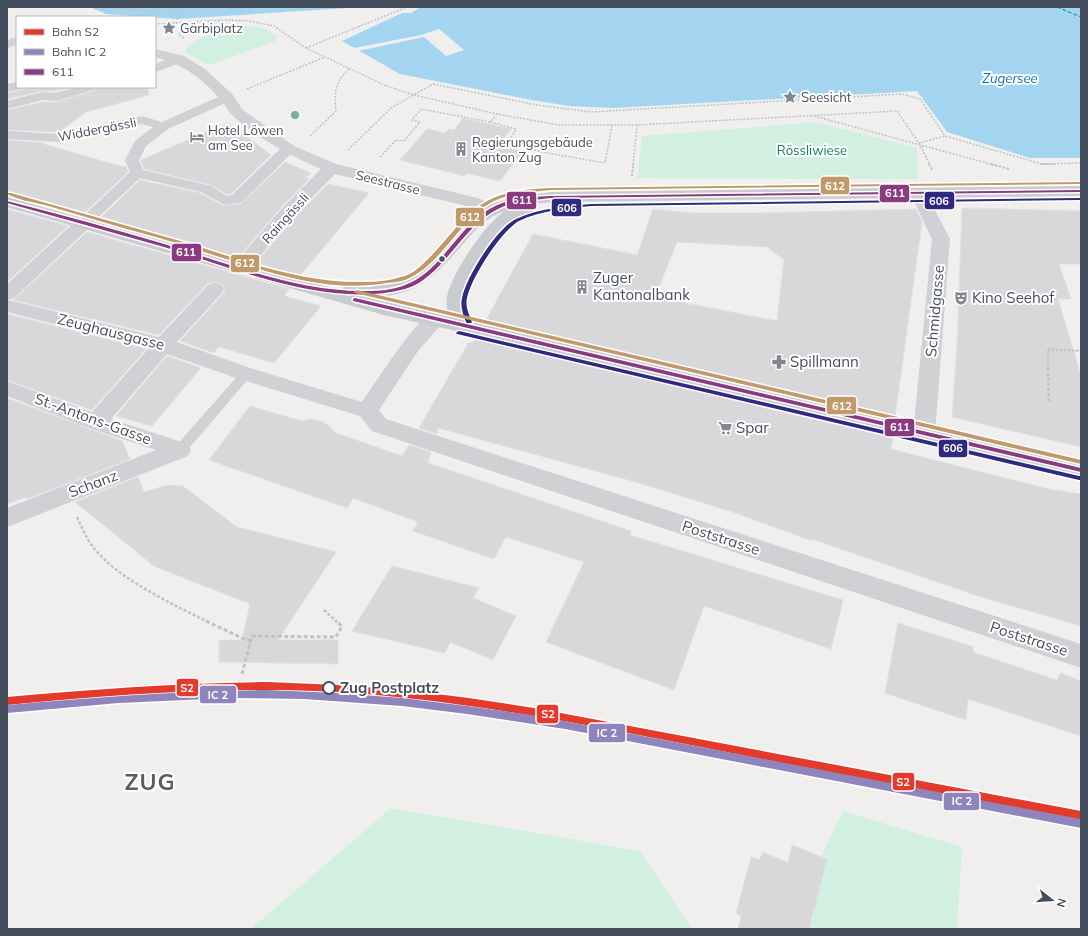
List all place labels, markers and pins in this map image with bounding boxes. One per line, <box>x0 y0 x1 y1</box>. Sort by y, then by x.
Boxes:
place icon: Gärbiplatz <box>161 20 177 36</box>
place label: Gärbiplatz <box>180 20 243 36</box>
place icon: Seesicht <box>782 89 798 105</box>
place label: Seesicht <box>801 89 852 105</box>
place label: Hotel Löwen am See <box>208 122 284 153</box>
hotel icon: Hotel Löwen am See <box>189 129 205 145</box>
place label: Regierungsgebäude Kanton Zug <box>472 134 593 165</box>
building icon: Regierungsgebäude Kanton Zug <box>453 141 469 157</box>
unlabelled marker <box>437 254 447 264</box>
place label: Zuger Kantonalbank <box>593 268 690 304</box>
building icon: Zuger Kantonalbank <box>574 279 590 295</box>
place label: Kino Seehof <box>972 288 1055 307</box>
theatre icon: Kino Seehof <box>953 290 969 306</box>
place label: Spillmann <box>790 352 859 371</box>
pharmacy icon: Spillmann <box>771 354 787 370</box>
place label: Spar <box>736 418 769 437</box>
supermarket icon: Spar <box>717 420 733 436</box>
place label: Zug Postplatz <box>340 678 439 697</box>
marker: Zug Postplatz <box>322 681 336 695</box>

